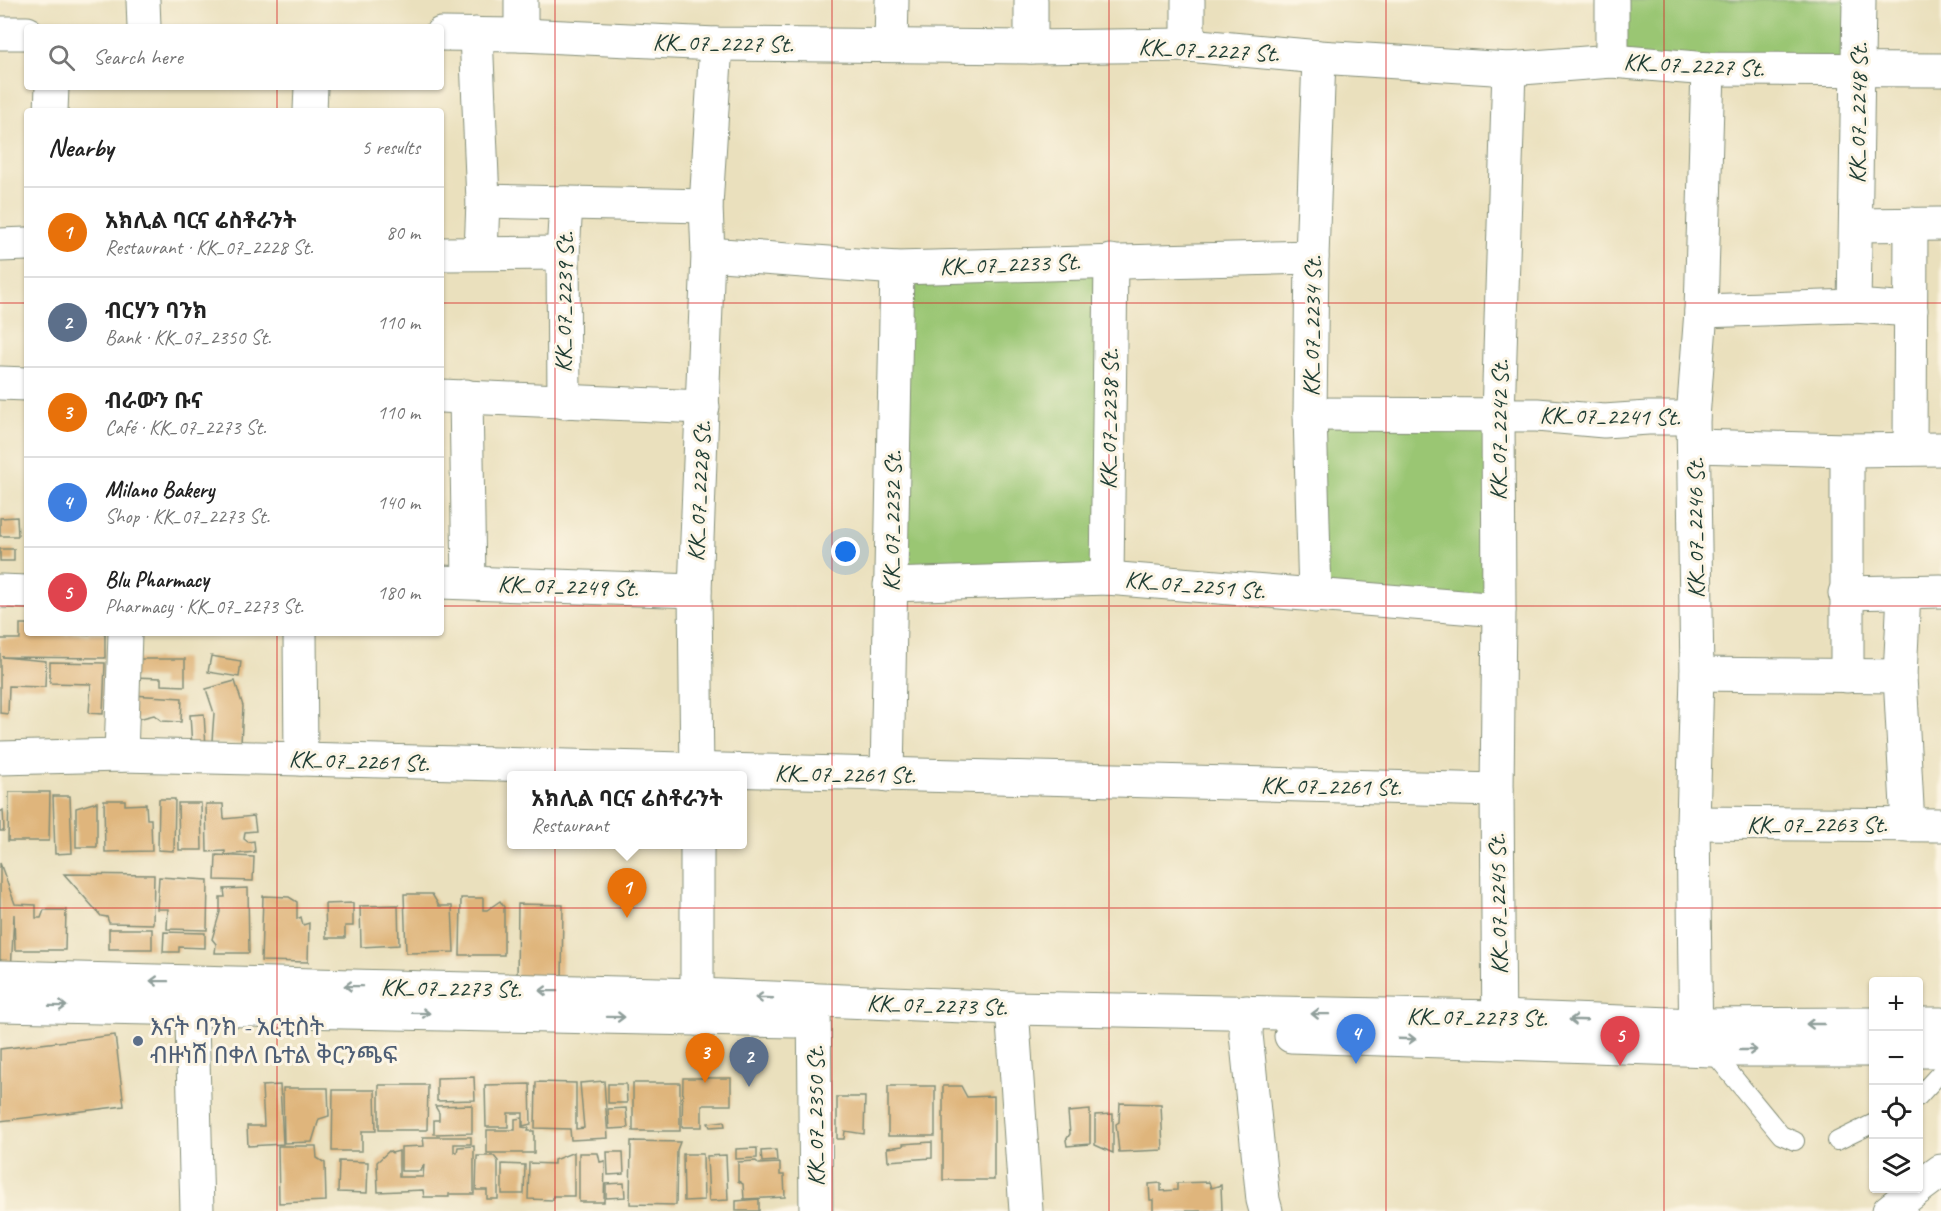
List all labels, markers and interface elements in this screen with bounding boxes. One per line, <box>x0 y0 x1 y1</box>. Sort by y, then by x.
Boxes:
search box <box>24 24 444 90</box>
street label: KK_07_2227 St. <box>652 27 794 59</box>
street label: KK_07_2227 St. <box>1138 31 1280 69</box>
icon: search <box>45 41 78 74</box>
street label: KK_07_2248 St. <box>1842 42 1874 184</box>
text: Search here <box>93 43 183 71</box>
street label: KK_07_2227 St. <box>1623 46 1765 84</box>
text: Nearby <box>48 131 113 164</box>
text: 5 results <box>361 135 420 160</box>
text: አክሊል ባርና ሬስቶራንት <box>105 207 296 235</box>
text: 1 <box>63 220 72 245</box>
text: 80 m <box>386 220 420 245</box>
street label: KK_07_2239 St. <box>548 231 580 373</box>
text: Restaurant · KK_07_2228 St. <box>105 235 313 260</box>
street label: KK_07_2233 St. <box>939 247 1081 281</box>
street label: KK_07_2234 St. <box>1296 255 1328 397</box>
text: ብርሃን ባንክ <box>105 297 207 325</box>
text: 2 <box>63 310 72 335</box>
text: 110 m <box>377 310 420 335</box>
text: Bank · KK_07_2350 St. <box>105 325 271 350</box>
street label: KK_07_2238 St. <box>1093 348 1125 490</box>
street label: KK_07_2242 St. <box>1483 359 1515 501</box>
text: ብራውን ቡና <box>105 387 203 415</box>
text: 3 <box>63 400 72 425</box>
text: 110 m <box>377 400 420 425</box>
street label: KK_07_2241 St. <box>1539 400 1681 432</box>
text: Café · KK_07_2273 St. <box>105 415 266 440</box>
street label: KK_07_2228 St. <box>680 420 718 562</box>
street label: KK_07_2232 St. <box>876 450 908 592</box>
street label: KK_07_2246 St. <box>1680 457 1710 598</box>
text: Milano Bakery <box>105 476 214 504</box>
text: 4 <box>63 490 72 515</box>
text: 140 m <box>377 490 420 515</box>
text: Shop · KK_07_2273 St. <box>105 504 270 529</box>
your location <box>831 537 860 566</box>
street label: KK_07_2251 St. <box>1124 564 1267 606</box>
text: Blu Pharmacy <box>105 566 209 594</box>
street label: KK_07_2249 St. <box>497 569 639 603</box>
text: 5 <box>63 580 72 605</box>
text: 180 m <box>377 580 420 605</box>
text: Pharmacy · KK_07_2273 St. <box>105 594 303 619</box>
street label: KK_07_2261 St. <box>288 744 430 778</box>
street label: KK_07_2261 St. <box>774 758 916 790</box>
street label: KK_07_2261 St. <box>1260 770 1402 802</box>
popup <box>507 771 747 849</box>
text: አክሊል ባርና ሬስቶራንት <box>531 785 723 813</box>
street label: KK_07_2263 St. <box>1747 809 1888 839</box>
text: Restaurant <box>531 813 609 838</box>
street label: KK_07_2245 St. <box>1482 833 1514 975</box>
pin: 1 <box>608 868 646 918</box>
street label: KK_07_2273 St. <box>380 972 522 1004</box>
one-way arrow <box>149 975 169 987</box>
map controls <box>1869 977 1923 1193</box>
button: + <box>1869 977 1923 1031</box>
one-way arrow <box>344 980 364 992</box>
one-way arrow <box>539 985 559 997</box>
street label: KK_07_2273 St. <box>866 988 1008 1022</box>
one-way arrow <box>755 992 775 1003</box>
one-way arrow <box>48 1000 68 1011</box>
street label: KK_07_2273 St. <box>1406 1001 1548 1033</box>
one-way arrow <box>411 1007 431 1019</box>
one-way arrow <box>1311 1008 1331 1019</box>
one-way arrow <box>606 1011 626 1023</box>
place label: እናት ባንክ - አርቲስት ብዙነሽ በቀለ ቤተል ቅርንጫፍ <box>150 1012 397 1070</box>
pin: 4 <box>1336 1014 1376 1064</box>
one-way arrow <box>1569 1014 1589 1026</box>
pin: 5 <box>1600 1016 1640 1066</box>
one-way arrow <box>1806 1018 1826 1030</box>
button: − <box>1869 1031 1923 1085</box>
marker: እናት ባንክ - አርቲስት ብዙነሽ በቀለ ቤተል ቅርንጫፍ <box>131 1034 145 1048</box>
pin: 3 <box>686 1034 724 1083</box>
one-way arrow <box>1396 1034 1416 1045</box>
pin: 2 <box>730 1038 768 1087</box>
one-way arrow <box>1738 1044 1758 1056</box>
street label: KK_07_2350 St. <box>800 1045 830 1186</box>
button: locate <box>1869 1085 1923 1139</box>
button: layers <box>1869 1139 1923 1193</box>

